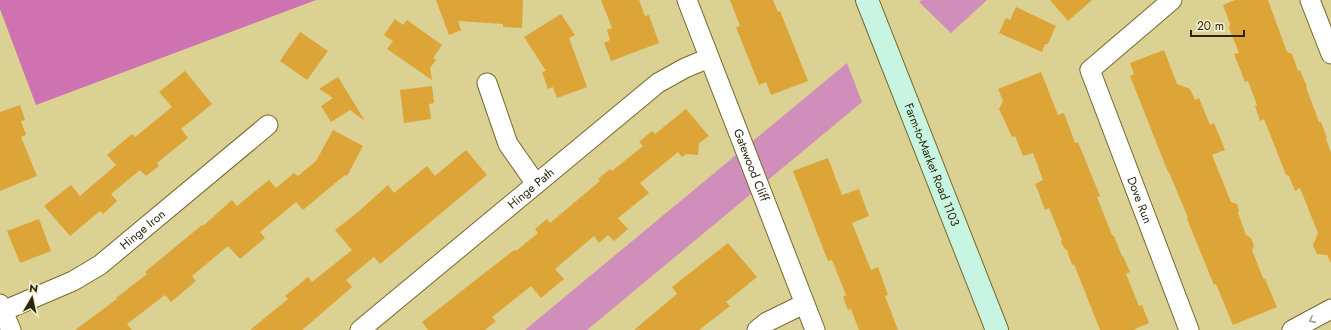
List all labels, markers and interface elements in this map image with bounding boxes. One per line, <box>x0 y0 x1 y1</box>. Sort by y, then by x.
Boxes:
scale bar <box>1191 12 1244 38</box>
text: 20 m <box>1197 17 1224 35</box>
street label: Farm-to-Market Road 1103 <box>899 100 964 229</box>
street label: Gatewood Cliff <box>729 126 773 204</box>
street label: Hinge Path <box>504 164 558 213</box>
street label: Dove Run <box>1122 174 1157 226</box>
street label: Hinge Iron <box>116 205 169 254</box>
north arrow <box>12 278 52 318</box>
text: N <box>28 280 39 297</box>
one-way arrow <box>1308 315 1316 322</box>

